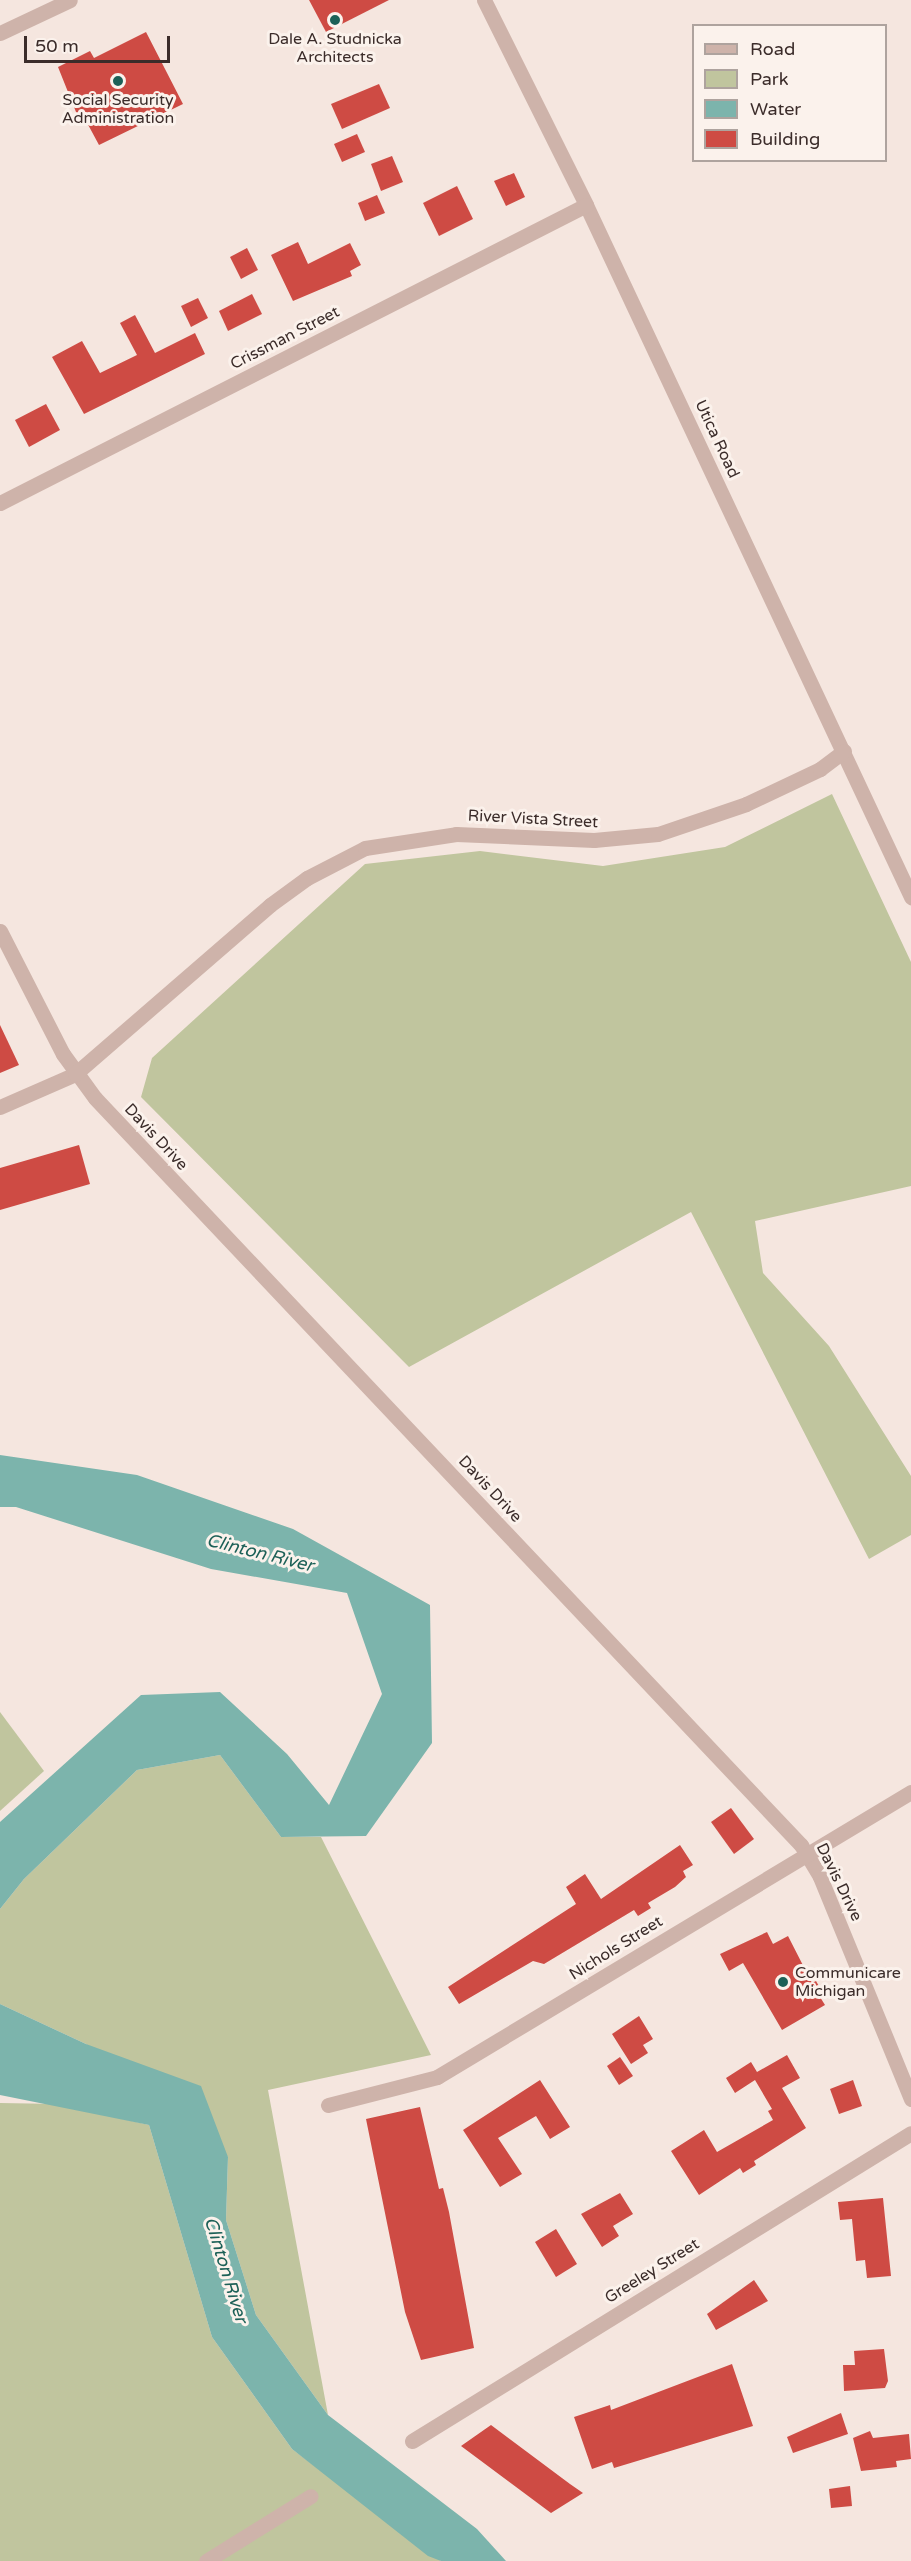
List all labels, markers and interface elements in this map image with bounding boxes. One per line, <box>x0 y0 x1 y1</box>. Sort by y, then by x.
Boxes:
marker: Dale A. Studnicka Architects <box>328 13 342 27</box>
scale bar <box>27 24 172 62</box>
legend <box>692 24 887 162</box>
place label: Dale A. Studnicka Architects <box>268 29 402 67</box>
text: 50 m <box>35 35 79 57</box>
text: Road <box>750 38 795 60</box>
text: Park <box>750 68 788 90</box>
marker: Social Security Administration <box>111 74 125 88</box>
place label: Social Security Administration <box>62 90 174 128</box>
text: Water <box>750 98 801 120</box>
text: Building <box>750 128 820 150</box>
street label: Crissman Street <box>227 302 343 374</box>
street label: Utica Road <box>691 397 743 481</box>
street label: River Vista Street <box>467 806 599 832</box>
street label: Davis Drive <box>120 1100 192 1174</box>
street label: Davis Drive <box>454 1452 526 1526</box>
water label: Clinton River <box>204 1529 316 1577</box>
street label: Davis Drive <box>812 1840 866 1924</box>
street label: Nichols Street <box>566 1912 666 1984</box>
place label: Communicare Michigan <box>795 1963 901 2001</box>
marker: Communicare Michigan <box>776 1975 790 1989</box>
water label: Clinton River <box>200 2215 252 2325</box>
street label: Greeley Street <box>601 2234 703 2308</box>

